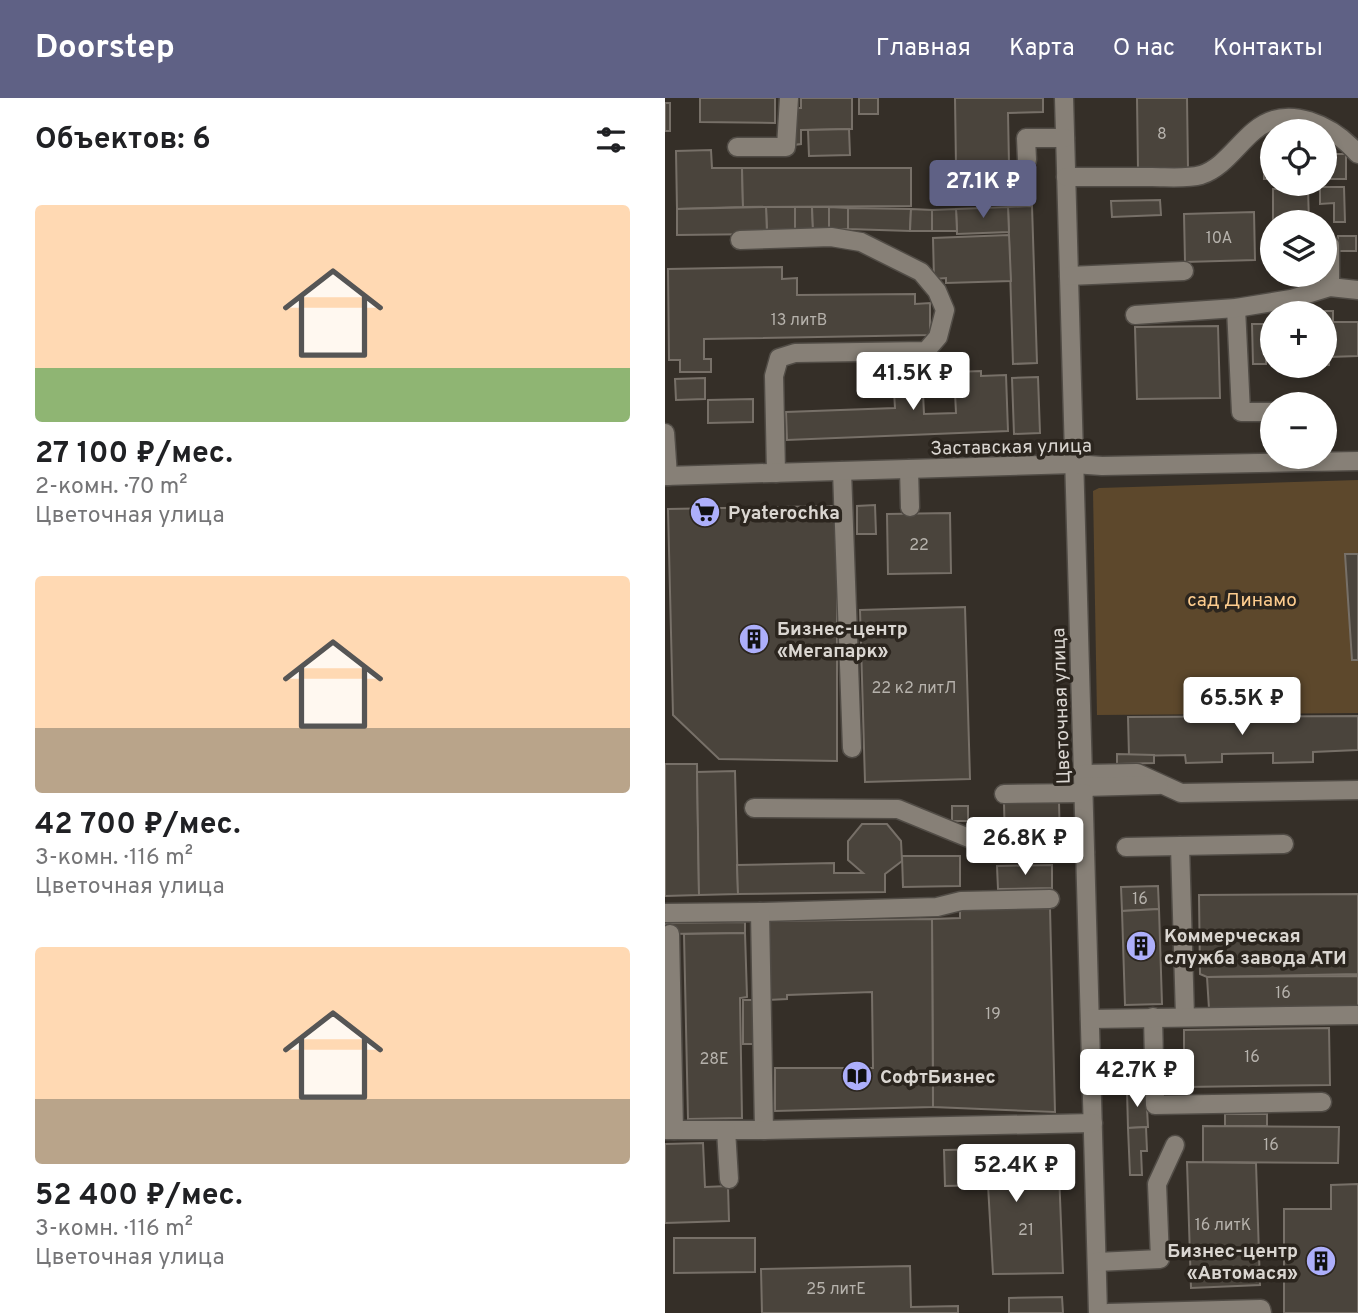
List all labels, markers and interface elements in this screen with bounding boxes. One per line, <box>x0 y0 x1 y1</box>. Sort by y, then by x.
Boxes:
text: Doorstep <box>35 28 175 70</box>
text: Главная <box>876 34 971 64</box>
text: Карта <box>1009 34 1075 64</box>
text: О нас <box>1113 34 1175 64</box>
text: Контакты <box>1213 34 1323 64</box>
map controls <box>1260 119 1337 469</box>
button: locate <box>1260 119 1337 196</box>
icon: filters <box>592 121 630 159</box>
text: Объектов: 6 <box>35 122 211 159</box>
house number: 8 <box>1157 125 1167 145</box>
pin: 27.1K ₽ <box>918 160 1048 220</box>
text: 27.1K ₽ <box>945 168 1021 197</box>
button: layers <box>1260 210 1337 287</box>
house number: 10А <box>1206 229 1232 249</box>
icon: home <box>270 250 396 376</box>
button: + <box>1260 301 1337 378</box>
house number: 13 литВ <box>771 311 827 331</box>
pin: 41.5K ₽ <box>848 352 978 412</box>
text: 41.5K ₽ <box>873 360 953 389</box>
button: − <box>1260 392 1337 469</box>
street label: Заставская улица <box>930 435 1092 461</box>
text: 27 100 ₽/мес. <box>35 436 233 473</box>
text: 2-комн. · 70 m² <box>35 473 188 502</box>
supermarket icon: Pyaterochka <box>688 495 722 529</box>
text: Цветочная улица <box>35 502 224 531</box>
place label: Pyaterochka <box>728 502 840 526</box>
house number: 22 <box>909 536 929 556</box>
park label: сад Динамо <box>1187 589 1297 613</box>
place label: Бизнес-центр «Мегапарк» <box>777 618 908 664</box>
icon: home <box>270 621 396 747</box>
building icon: Бизнес-центр «Мегапарк» <box>737 622 771 656</box>
street label: Цветочная улица <box>1047 627 1077 785</box>
pin: 65.5K ₽ <box>1177 678 1307 737</box>
house number: 22 к2 литЛ <box>871 679 957 699</box>
text: 65.5K ₽ <box>1200 685 1284 714</box>
text: 42 700 ₽/мес. <box>35 807 240 844</box>
pin: 26.8K ₽ <box>960 818 1090 877</box>
text: 26.8K ₽ <box>982 825 1068 854</box>
text: 3-комн. · 116 m² <box>35 844 193 873</box>
text: Цветочная улица <box>35 873 224 902</box>
house number: 16 <box>1132 890 1148 910</box>
place label: Коммерческая служба завода АТИ <box>1164 925 1347 971</box>
building icon: Коммерческая служба завода АТИ <box>1124 929 1158 963</box>
house number: 16 <box>1275 984 1291 1004</box>
icon: home <box>270 992 396 1118</box>
house number: 19 <box>985 1005 1001 1025</box>
house number: 16 <box>1244 1048 1260 1068</box>
pin: 42.7K ₽ <box>1072 1049 1202 1109</box>
house number: 28Е <box>699 1050 729 1070</box>
text: 42.7K ₽ <box>1096 1057 1178 1086</box>
library icon: СофтБизнес <box>840 1059 874 1093</box>
place label: СофтБизнес <box>880 1066 996 1090</box>
house number: 16 <box>1263 1136 1279 1156</box>
pin: 52.4K ₽ <box>951 1144 1081 1204</box>
text: 52.4K ₽ <box>973 1152 1059 1181</box>
text: 52 400 ₽/мес. <box>35 1178 243 1215</box>
text: 3-комн. · 116 m² <box>35 1215 193 1244</box>
house number: 16 литК <box>1195 1216 1251 1236</box>
house number: 21 <box>1018 1221 1034 1241</box>
place label: Бизнес-центр «Автомася» <box>1167 1240 1298 1286</box>
text: Цветочная улица <box>35 1244 224 1273</box>
building icon: Бизнес-центр «Автомася» <box>1304 1244 1338 1278</box>
house number: 25 литЕ <box>806 1280 866 1300</box>

